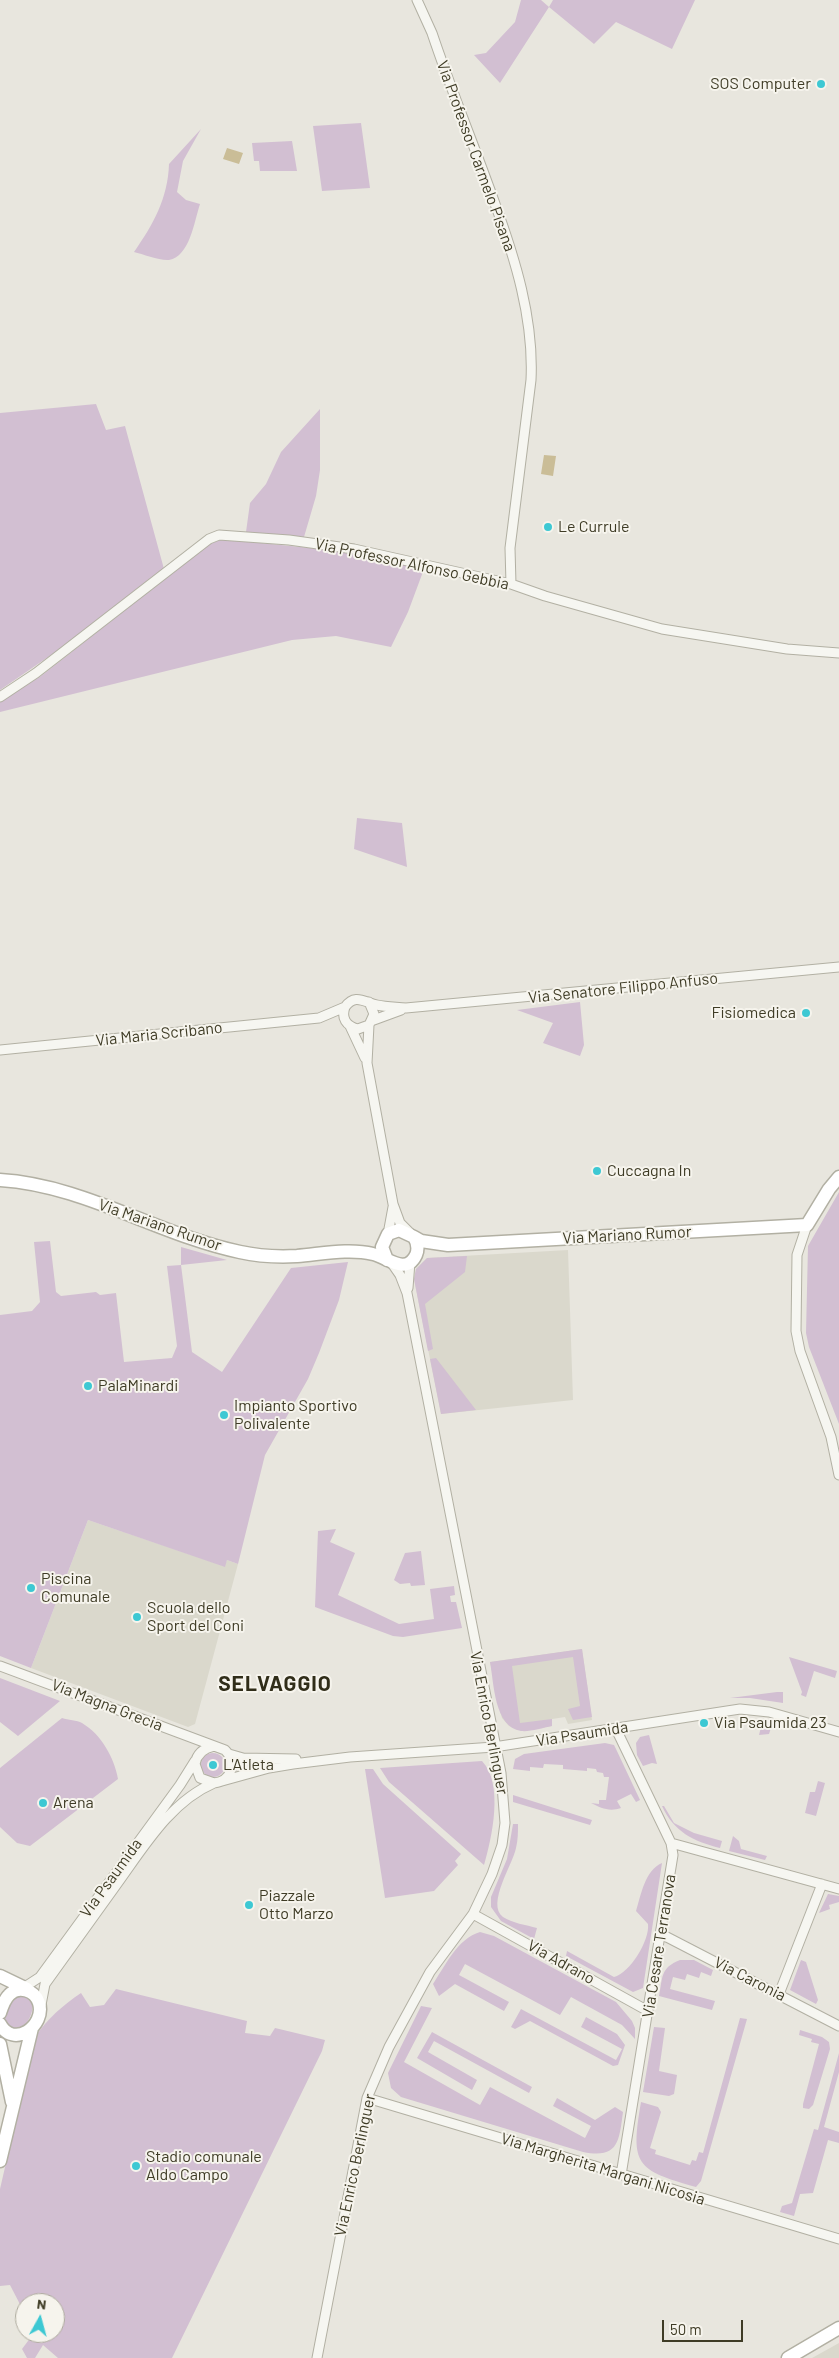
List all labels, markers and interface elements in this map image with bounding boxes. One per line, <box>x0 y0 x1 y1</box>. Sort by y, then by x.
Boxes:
street label: Via Professor Carmelo Pisana <box>432 58 520 254</box>
place label: SOS Computer <box>710 74 811 94</box>
marker: SOS Computer <box>815 78 827 90</box>
place label: Le Currule <box>558 517 630 537</box>
marker: Le Currule <box>542 521 554 533</box>
street label: Via Professor Alfonso Gebbia <box>313 534 511 594</box>
street label: Via Senatore Filippo Anfuso <box>527 968 719 1008</box>
place label: Fisiomedica <box>711 1003 796 1023</box>
marker: Fisiomedica <box>800 1007 812 1019</box>
street label: Via Maria Scribano <box>95 1018 223 1050</box>
place label: Cuccagna In <box>607 1161 691 1181</box>
marker: Cuccagna In <box>591 1165 603 1177</box>
street label: Via Mariano Rumor <box>96 1195 224 1255</box>
street label: Via Mariano Rumor <box>562 1222 692 1248</box>
place label: PalaMinardi <box>98 1376 178 1396</box>
marker: PalaMinardi <box>82 1380 94 1392</box>
place label: Impianto Sportivo Polivalente <box>234 1396 357 1434</box>
marker: Impianto Sportivo Polivalente <box>218 1409 230 1421</box>
place label: Piscina Comunale <box>41 1569 110 1607</box>
marker: Piscina Comunale <box>25 1582 37 1594</box>
place label: Scuola dello Sport del Coni <box>147 1598 244 1636</box>
marker: Scuola dello Sport del Coni <box>131 1611 143 1623</box>
street label: Via Enrico Berlinguer <box>466 1650 512 1796</box>
district label: SELVAGGIO <box>217 1671 333 1697</box>
street label: Via Magna Grecia <box>49 1675 165 1735</box>
place label: Via Psaumida 23 <box>714 1713 827 1733</box>
street label: Via Psaumida <box>535 1717 629 1751</box>
marker: Via Psaumida 23 <box>698 1717 710 1729</box>
place label: L'Atleta <box>223 1755 274 1775</box>
marker: L'Atleta <box>207 1759 219 1771</box>
place label: Arena <box>53 1793 94 1813</box>
marker: Arena <box>37 1797 49 1809</box>
street label: Via Psaumida <box>76 1835 146 1921</box>
street label: Via Cesare Terranova <box>638 1873 680 2019</box>
place label: Piazzale Otto Marzo <box>259 1886 334 1924</box>
marker: Piazzale Otto Marzo <box>243 1899 255 1911</box>
street label: Via Adrano <box>524 1936 598 1988</box>
street label: Via Caronia <box>711 1953 789 2005</box>
street label: Via Enrico Berlinguer <box>330 2092 380 2238</box>
street label: Via Margherita Margani Nicosia <box>499 2129 707 2209</box>
place label: Stadio comunale Aldo Campo <box>146 2147 262 2185</box>
marker: Stadio comunale Aldo Campo <box>130 2160 142 2172</box>
north arrow <box>15 2293 65 2343</box>
text: N <box>36 2295 47 2313</box>
scale bar <box>664 2310 745 2342</box>
text: 50 m <box>670 2320 702 2338</box>

